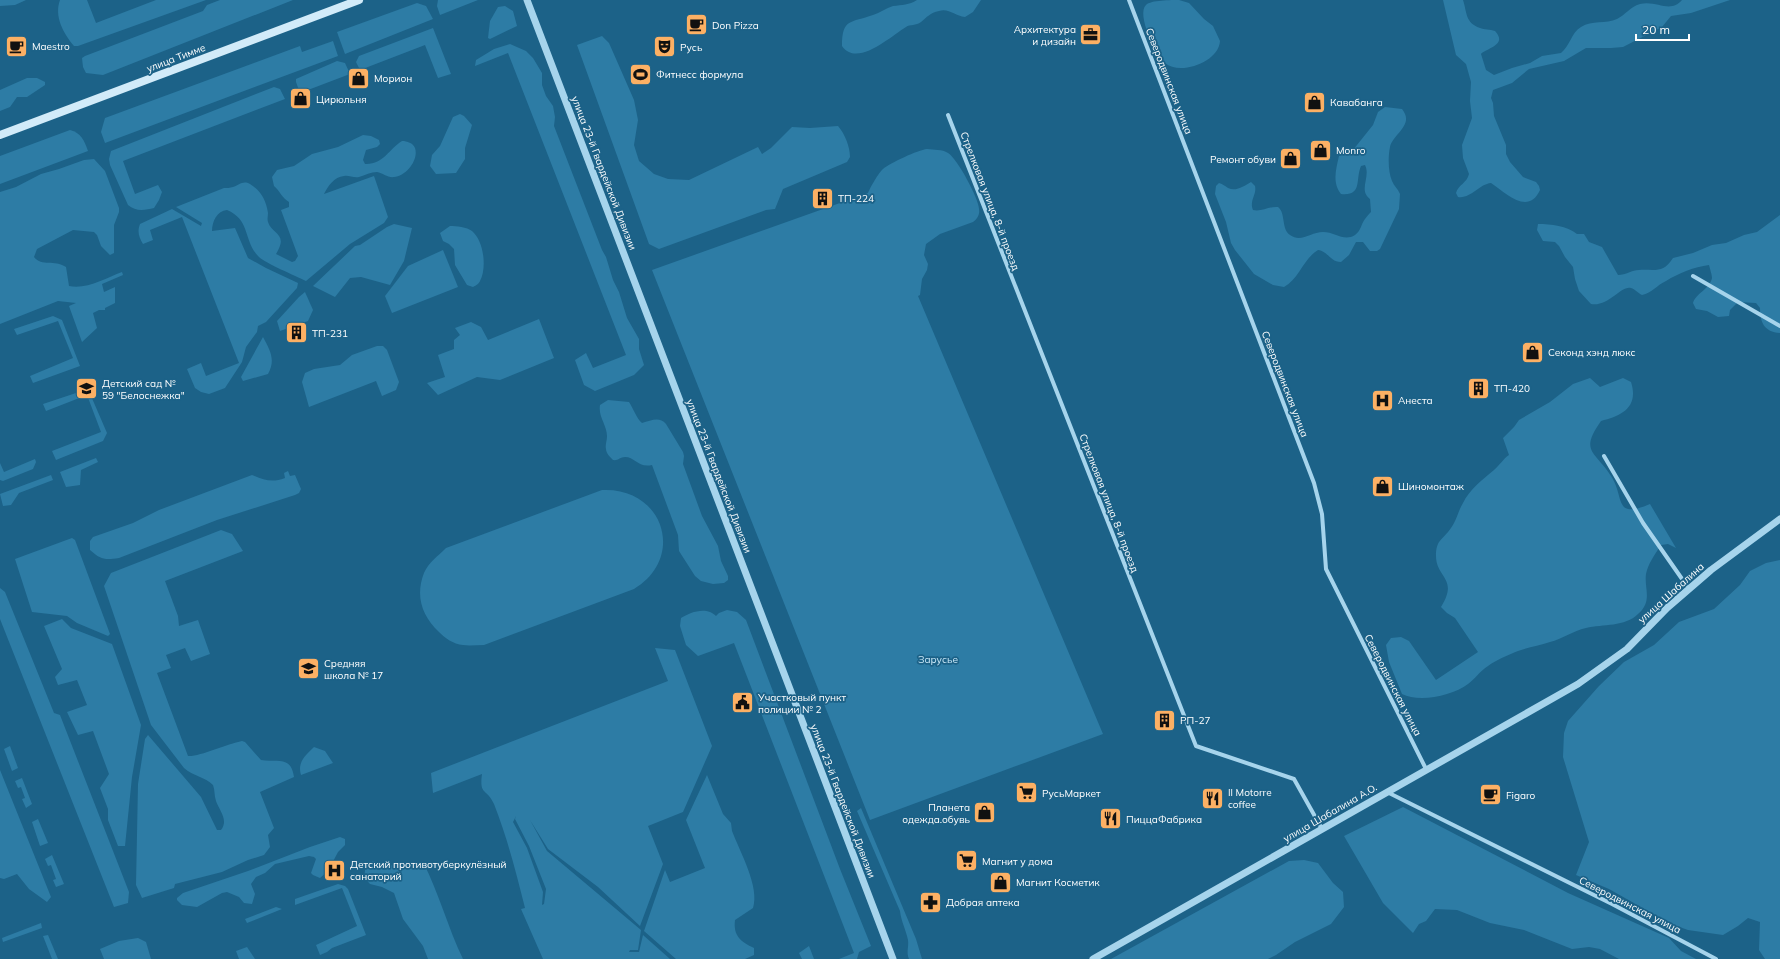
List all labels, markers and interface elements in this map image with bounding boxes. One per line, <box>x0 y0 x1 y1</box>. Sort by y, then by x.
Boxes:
cafe icon: Don Pizza <box>684 12 710 38</box>
scale bar <box>1636 16 1689 42</box>
place label: Don Pizza <box>712 19 759 32</box>
office icon: Архитектура и дизайн <box>1078 22 1104 48</box>
text: 20 m <box>1642 22 1670 37</box>
place label: Архитектура и дизайн <box>1014 23 1076 48</box>
street label: Северодвинская улица <box>1143 26 1195 136</box>
cafe icon: Maestro <box>3 33 29 59</box>
theatre icon: Русь <box>651 34 677 60</box>
place label: Maestro <box>32 40 70 53</box>
street label: улица Тимме <box>145 41 208 75</box>
place label: Русь <box>680 41 703 54</box>
sports icon: Фитнесс формула <box>627 61 653 87</box>
shop icon: Морион <box>346 65 372 91</box>
place label: Фитнесс формула <box>656 68 743 81</box>
place label: Морион <box>374 72 412 85</box>
shop icon: Цирюльня <box>288 86 314 112</box>
shop icon: Кавабанга <box>1301 89 1327 115</box>
place label: Цирюльня <box>316 93 367 106</box>
street label: улица 23-й Гвардейской Дивизии <box>569 94 639 252</box>
place label: Кавабанга <box>1330 96 1383 109</box>
street label: Стрелковая улица, 8-й проезд <box>958 130 1022 272</box>
shop icon: Monro <box>1308 137 1334 163</box>
place label: Monro <box>1336 144 1366 157</box>
shop icon: Ремонт обуви <box>1278 146 1304 172</box>
place label: Ремонт обуви <box>1210 153 1276 166</box>
building icon: ТП-224 <box>810 185 836 211</box>
place label: ТП-224 <box>838 192 874 205</box>
building icon: ТП-231 <box>283 320 309 346</box>
place label: ТП-231 <box>312 327 348 340</box>
street label: Северодвинская улица <box>1259 329 1311 439</box>
shop icon: Секонд хэнд люкс <box>1520 339 1546 365</box>
place label: Секонд хэнд люкс <box>1548 346 1636 359</box>
building icon: ТП-420 <box>1466 375 1492 401</box>
school or university icon: Детский сад № 59 "Белоснежка" <box>73 376 99 402</box>
place label: Детский сад № 59 "Белоснежка" <box>102 377 185 402</box>
place label: ТП-420 <box>1494 382 1530 395</box>
hospital icon: Анеста <box>1370 387 1396 413</box>
place label: Анеста <box>1398 394 1433 407</box>
street label: улица 23-й Гвардейской Дивизии <box>684 397 754 555</box>
street label: Стрелковая улица, 8-й проезд <box>1077 432 1141 574</box>
shop icon: Шиномонтаж <box>1370 473 1396 499</box>
place label: Шиномонтаж <box>1398 480 1465 493</box>
street label: улица Шабалина <box>1635 560 1707 626</box>
street label: Северодвинская улица <box>1362 632 1424 738</box>
park label: Зарусье <box>918 653 959 666</box>
school or university icon: Средняя школа № 17 <box>295 656 321 682</box>
place label: Средняя школа № 17 <box>324 657 383 682</box>
public building icon: Участковый пункт полиции № 2 <box>730 690 756 716</box>
place label: Участковый пункт полиции № 2 <box>757 691 846 716</box>
building icon: РП-27 <box>1151 707 1177 733</box>
place label: РП-27 <box>1180 714 1210 727</box>
street label: улица 23-й Гвардейской Дивизии <box>808 722 878 880</box>
supermarket icon: РусьМаркет <box>1013 780 1039 806</box>
street label: улица Шабалина А.О. <box>1281 781 1379 845</box>
cafe icon: Figaro <box>1478 782 1504 808</box>
restaurant icon: Il Motorre coffee <box>1199 785 1225 811</box>
place label: Il Motorre coffee <box>1228 786 1272 811</box>
place label: РусьМаркет <box>1042 787 1101 800</box>
place label: Figaro <box>1506 789 1536 802</box>
shop icon: Планета одежда.обувь <box>972 800 998 826</box>
place label: Планета одежда.обувь <box>902 801 971 826</box>
restaurant icon: ПиццаФабрика <box>1098 806 1124 832</box>
place label: ПиццаФабрика <box>1126 813 1202 826</box>
supermarket icon: Магнит у дома <box>954 848 980 874</box>
place label: Магнит у дома <box>982 855 1053 868</box>
hospital icon: Детский противотуберкулёзный санаторий <box>322 857 348 883</box>
place label: Детский противотуберкулёзный санаторий <box>350 858 507 883</box>
shop icon: Магнит Косметик <box>988 869 1014 895</box>
street label: Северодвинская улица <box>1577 874 1683 936</box>
place label: Магнит Косметик <box>1016 876 1100 889</box>
pharmacy icon: Добрая аптека <box>917 889 943 915</box>
place label: Добрая аптека <box>946 896 1020 909</box>

